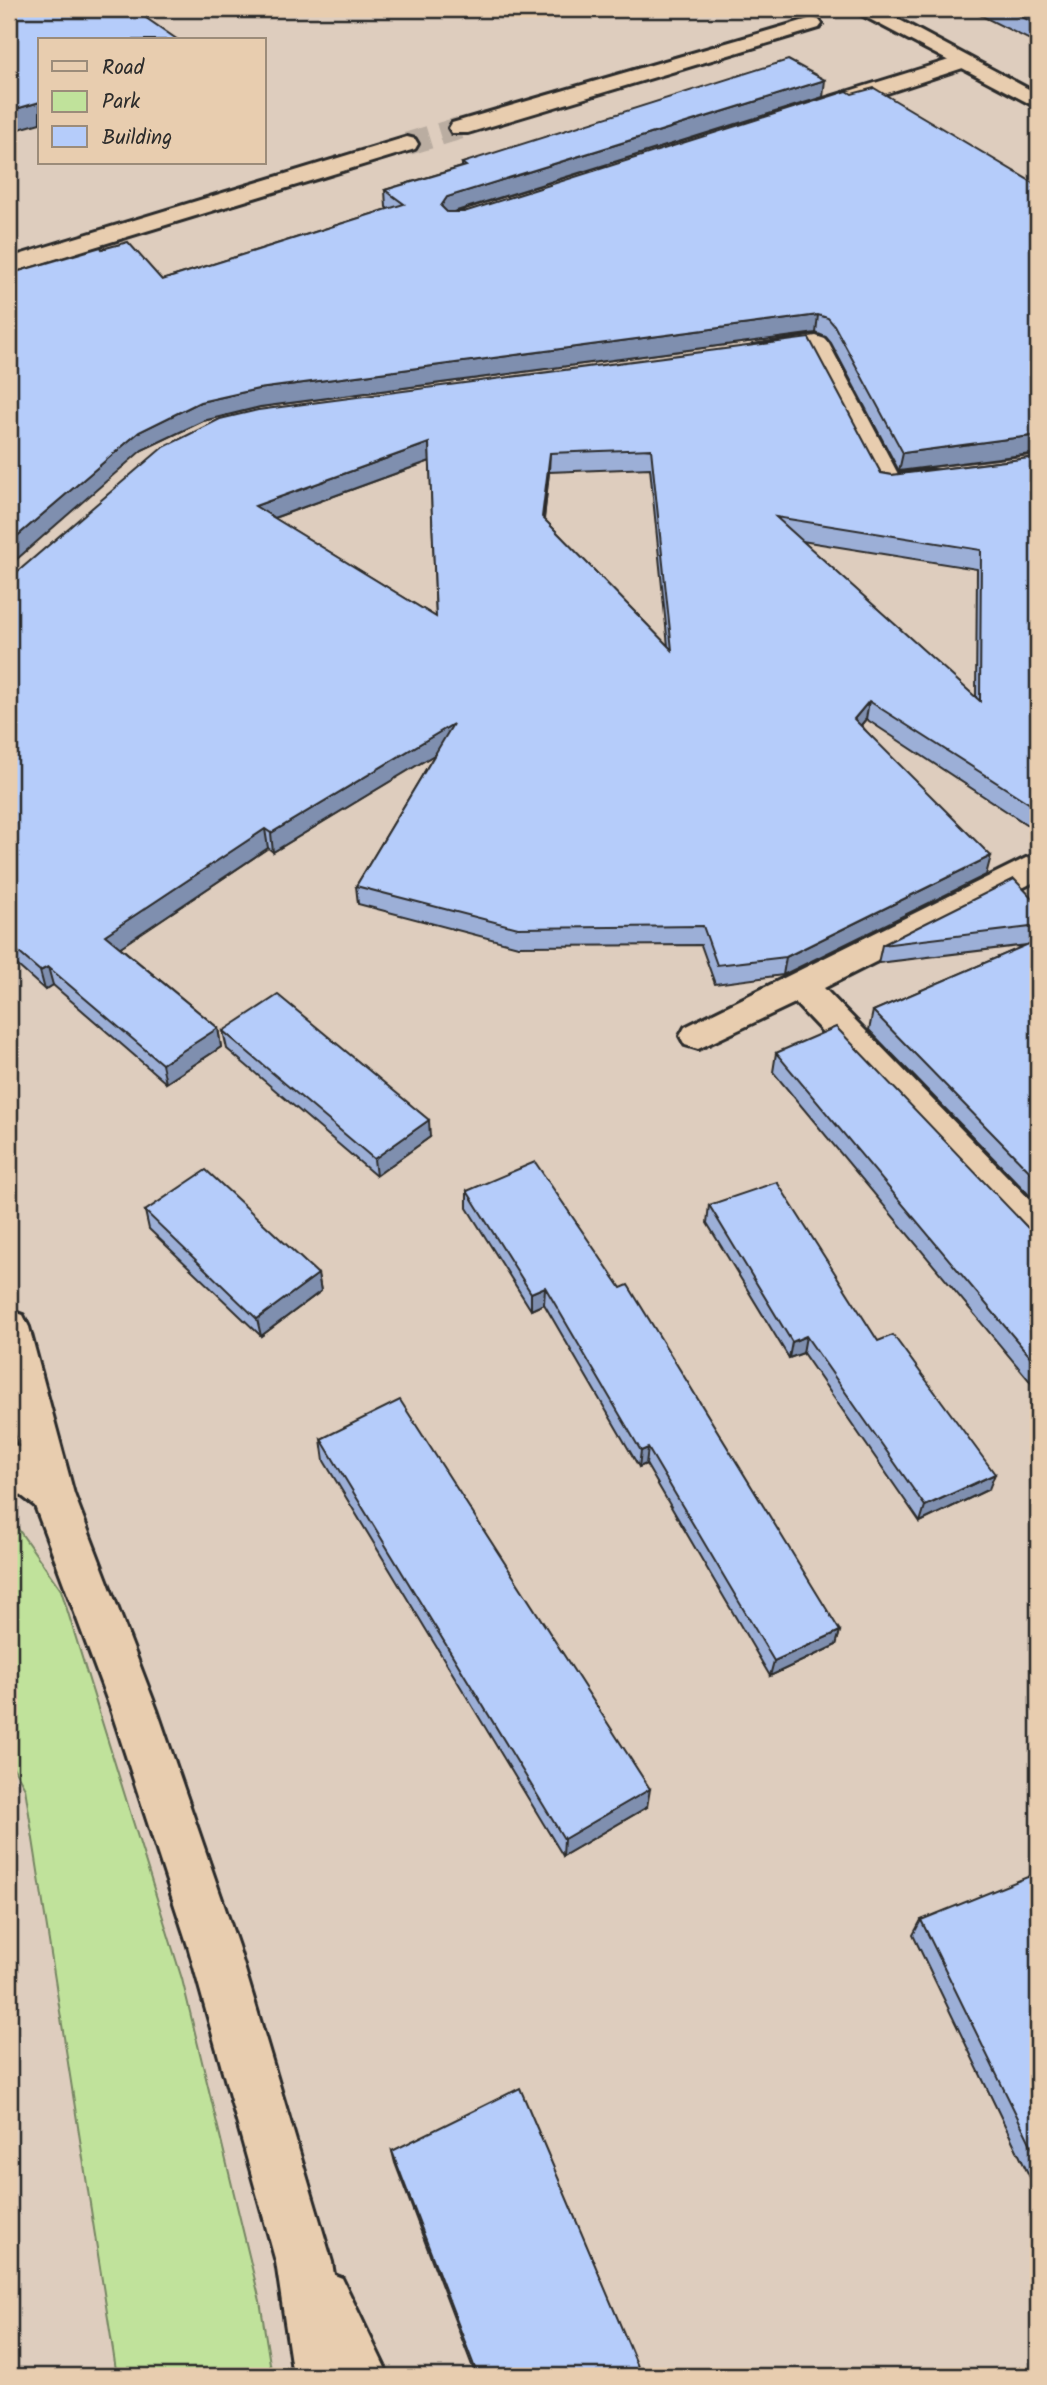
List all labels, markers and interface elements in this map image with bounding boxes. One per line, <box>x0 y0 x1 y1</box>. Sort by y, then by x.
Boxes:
legend <box>38 38 266 164</box>
text: Road <box>102 52 145 85</box>
text: Park <box>102 86 140 119</box>
text: Building <box>102 122 172 155</box>

